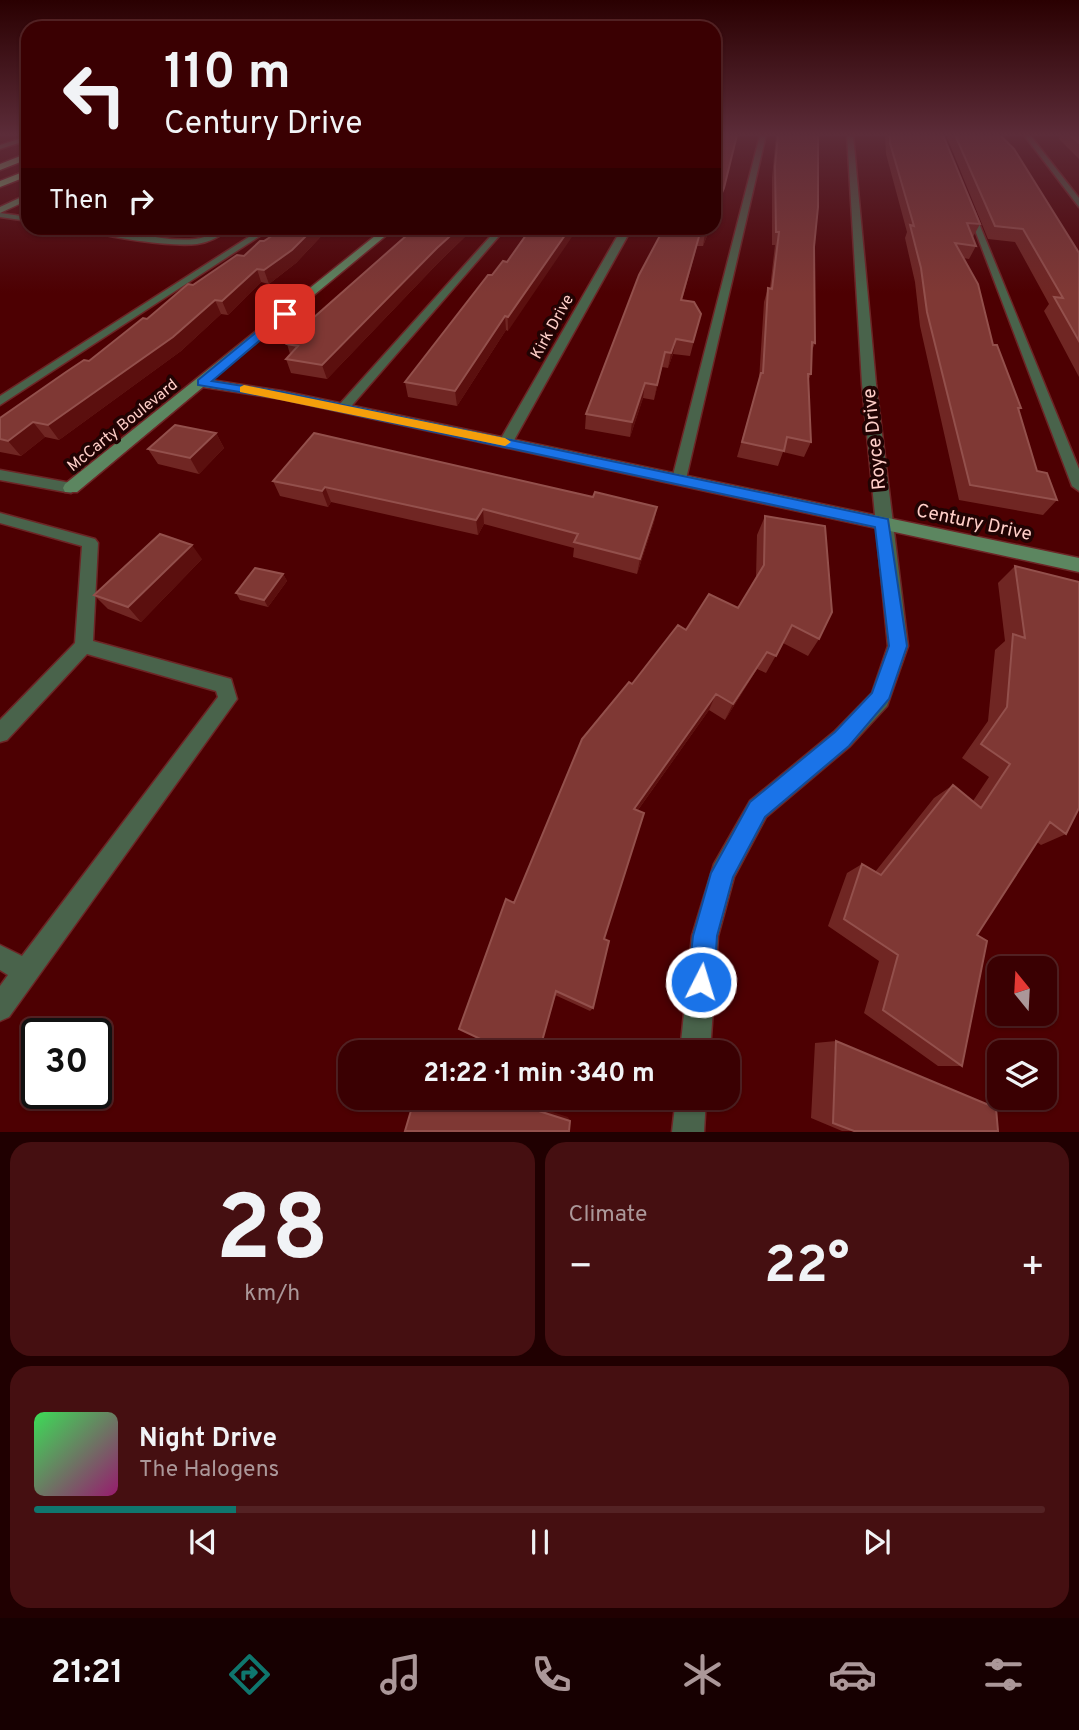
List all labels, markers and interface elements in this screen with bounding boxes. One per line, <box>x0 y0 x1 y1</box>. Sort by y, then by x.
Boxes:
text: 110 m <box>164 44 291 106</box>
icon: left <box>49 49 140 140</box>
text: Century Drive <box>164 105 362 145</box>
icon: right <box>122 182 160 220</box>
text: Then <box>49 185 108 218</box>
pin <box>255 284 315 344</box>
street label: Kirk Drive <box>527 291 579 363</box>
icon: arrive <box>266 295 304 333</box>
street label: McCarty Boulevard <box>64 375 182 477</box>
street label: Royce Drive <box>858 387 892 491</box>
street label: Century Drive <box>914 499 1034 547</box>
position arrow <box>664 945 738 1019</box>
north arrow <box>987 956 1057 1026</box>
map controls <box>987 956 1057 1110</box>
speed limit sign: 30 <box>21 1018 112 1109</box>
button: layers <box>987 1040 1057 1110</box>
text: 21:22 · 1 min · 340 m <box>423 1058 655 1091</box>
text: 28 <box>216 1177 329 1292</box>
text: Climate <box>569 1201 647 1230</box>
text: 22° <box>764 1235 849 1301</box>
text: − <box>569 1244 593 1293</box>
text: + <box>1020 1244 1045 1293</box>
text: km/h <box>244 1280 300 1309</box>
text: Night Drive <box>139 1423 277 1456</box>
text: The Halogens <box>139 1456 279 1485</box>
icon: previous <box>184 1523 222 1561</box>
icon: pause <box>521 1523 559 1561</box>
icon: next <box>858 1523 896 1561</box>
icon: directions <box>225 1650 274 1699</box>
icon: music <box>376 1650 425 1699</box>
icon: phone <box>527 1650 576 1699</box>
icon: climate <box>678 1650 727 1699</box>
icon: car <box>828 1650 877 1699</box>
icon: filters <box>979 1650 1028 1699</box>
text: 21:21 <box>51 1654 123 1694</box>

